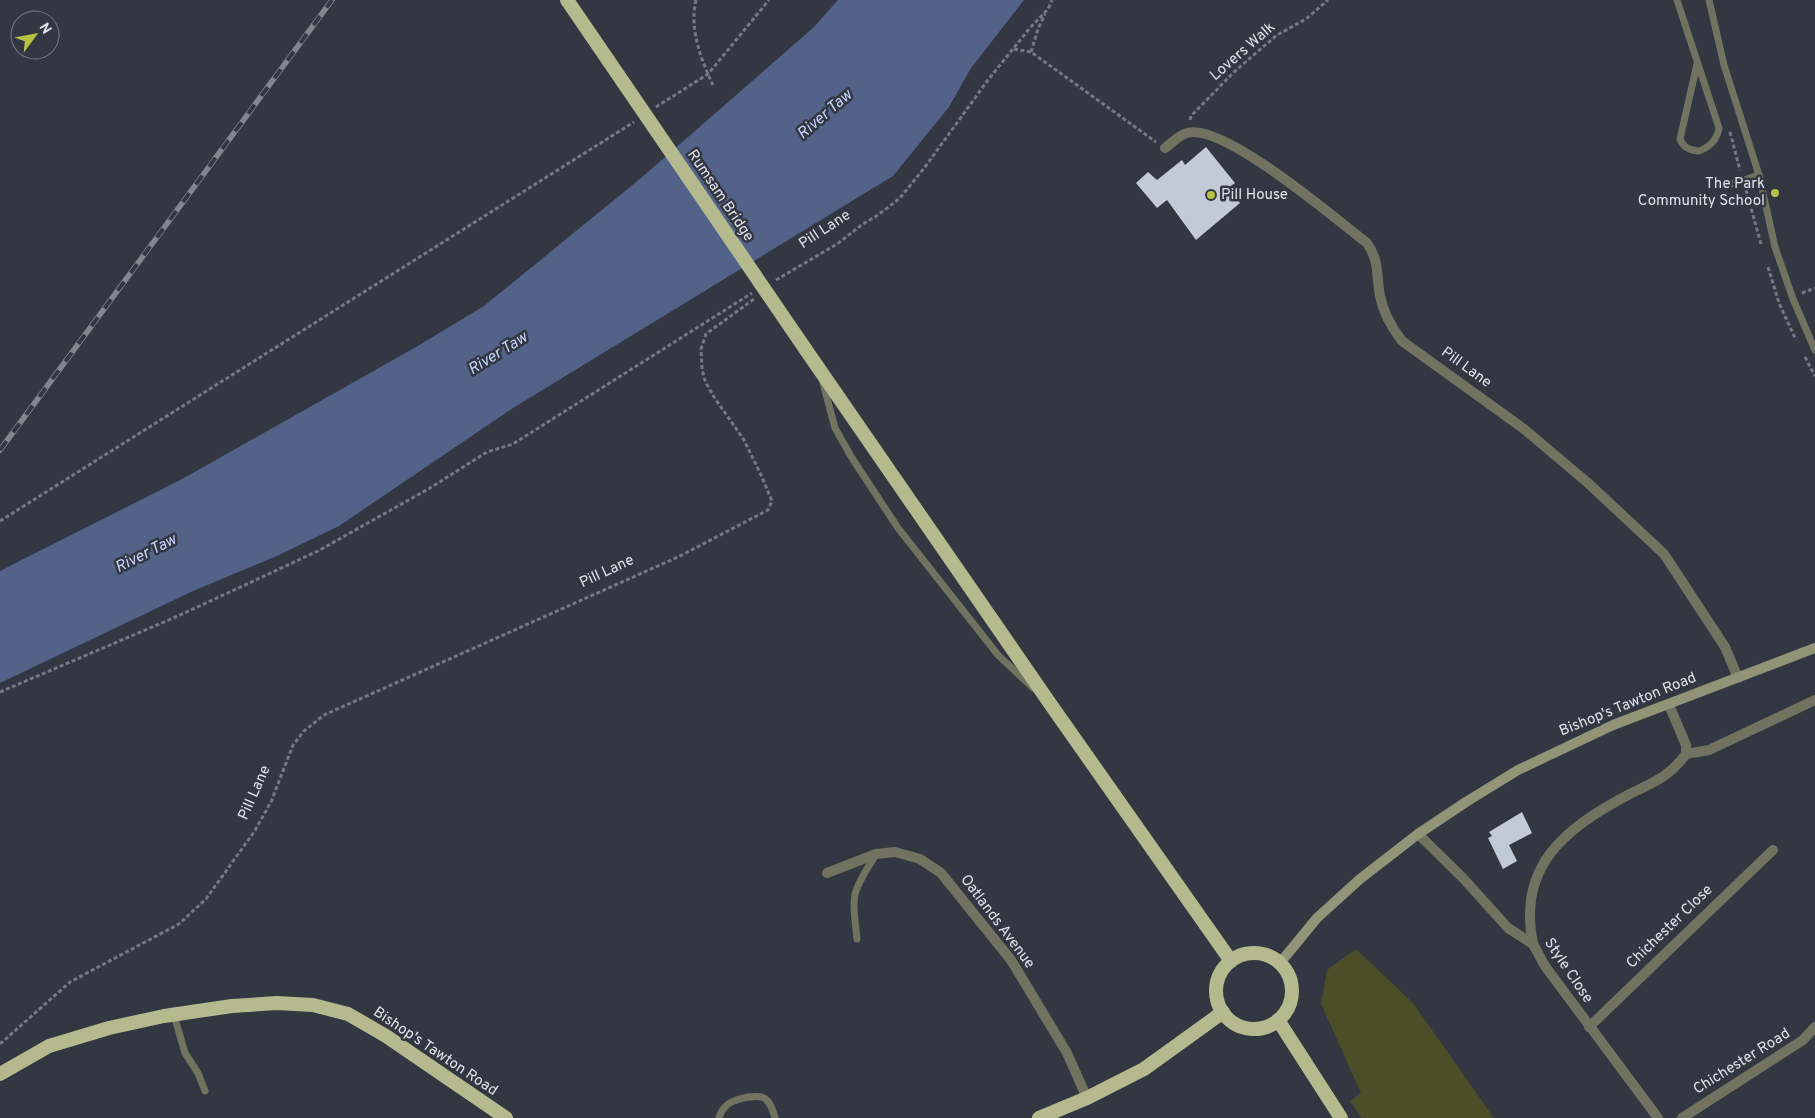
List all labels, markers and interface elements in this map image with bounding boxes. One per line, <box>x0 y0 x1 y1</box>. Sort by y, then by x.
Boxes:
north arrow <box>10 10 60 60</box>
street label: Lovers Walk <box>1206 18 1280 86</box>
text: N <box>35 20 55 38</box>
water label: River Taw <box>793 85 857 144</box>
street label: Rumsam Bridge <box>682 147 758 245</box>
place label: The Park Community School <box>1638 175 1765 211</box>
place label: Pill House <box>1221 186 1288 205</box>
marker: The Park Community School <box>1769 187 1781 199</box>
marker: Pill House <box>1205 189 1217 201</box>
street label: Pill Lane <box>796 206 854 254</box>
water label: River Taw <box>465 327 532 380</box>
street label: Pill Lane <box>1437 343 1495 393</box>
water label: River Taw <box>112 530 181 578</box>
street label: Pill Lane <box>577 551 637 593</box>
street label: Bishop's Tawton Road <box>1557 669 1699 741</box>
street label: Pill Lane <box>235 763 275 823</box>
street label: Oatlands Avenue <box>955 871 1039 973</box>
street label: Chichester Close <box>1623 881 1717 973</box>
street label: Style Close <box>1539 935 1597 1007</box>
street label: Bishop's Tawton Road <box>369 1003 501 1101</box>
street label: Chichester Road <box>1690 1025 1794 1099</box>

